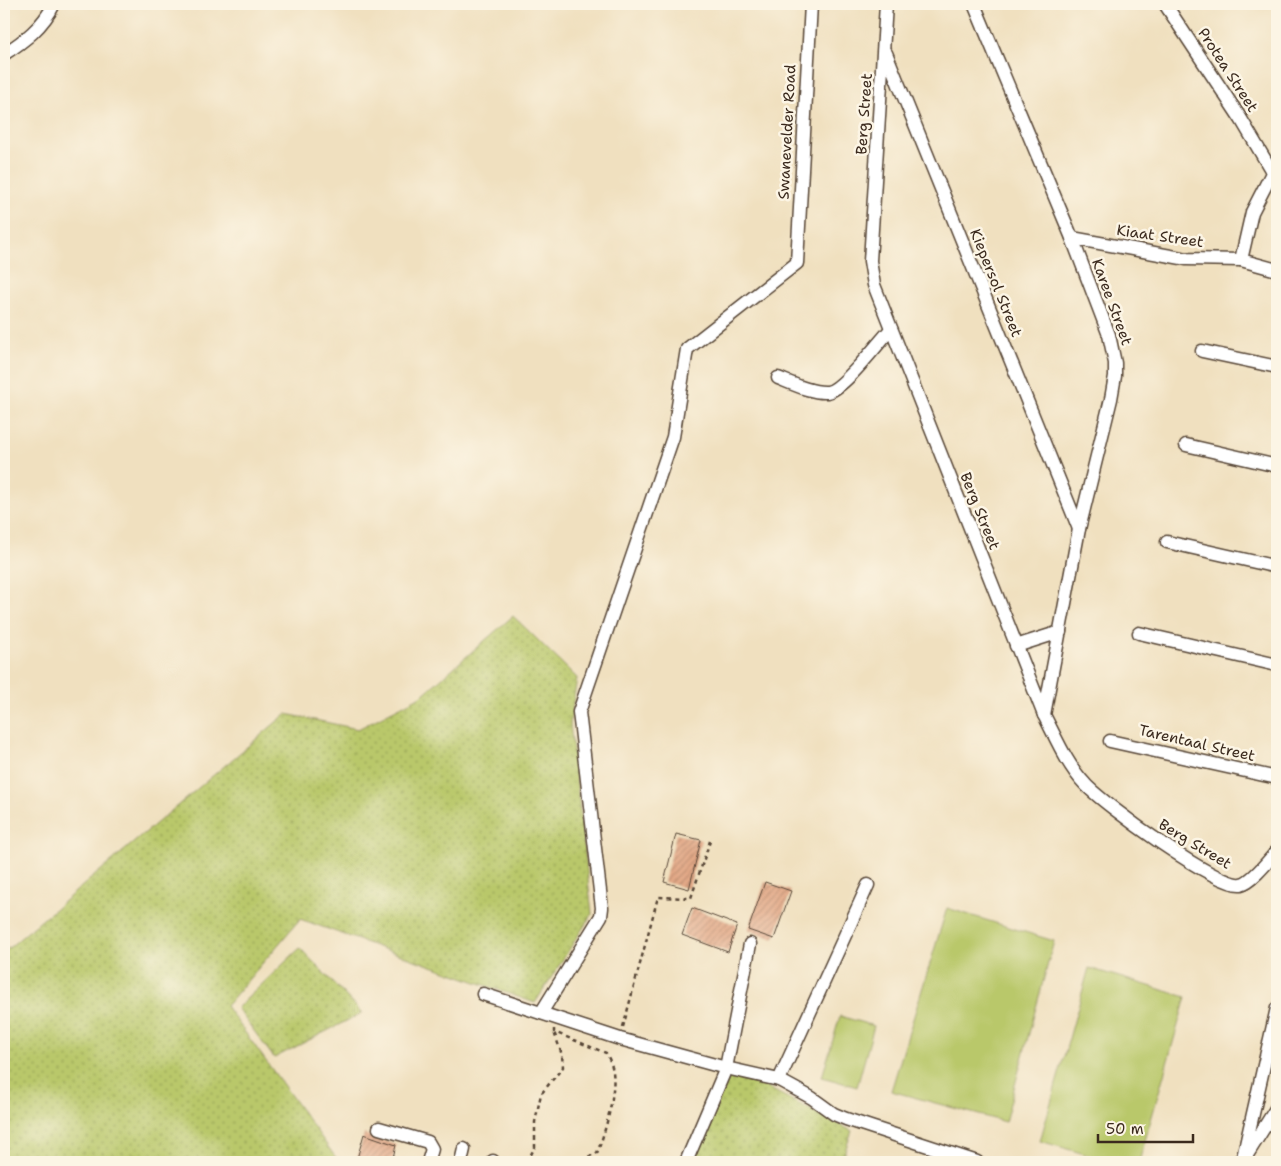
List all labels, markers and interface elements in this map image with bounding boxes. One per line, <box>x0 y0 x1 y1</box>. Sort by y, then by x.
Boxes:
street label: Protea Street <box>1193 24 1263 116</box>
street label: Swanevelder Road <box>773 64 801 200</box>
street label: Berg Street <box>851 73 877 155</box>
street label: Kiaat Street <box>1115 220 1205 252</box>
street label: Kiepersol Street <box>965 226 1027 340</box>
street label: Karee Street <box>1087 256 1137 348</box>
street label: Berg Street <box>955 469 1005 553</box>
street label: Tarentaal Street <box>1137 720 1257 766</box>
street label: Berg Street <box>1155 814 1235 874</box>
scale bar <box>1098 1111 1194 1143</box>
text: 50 m <box>1106 1119 1144 1139</box>

